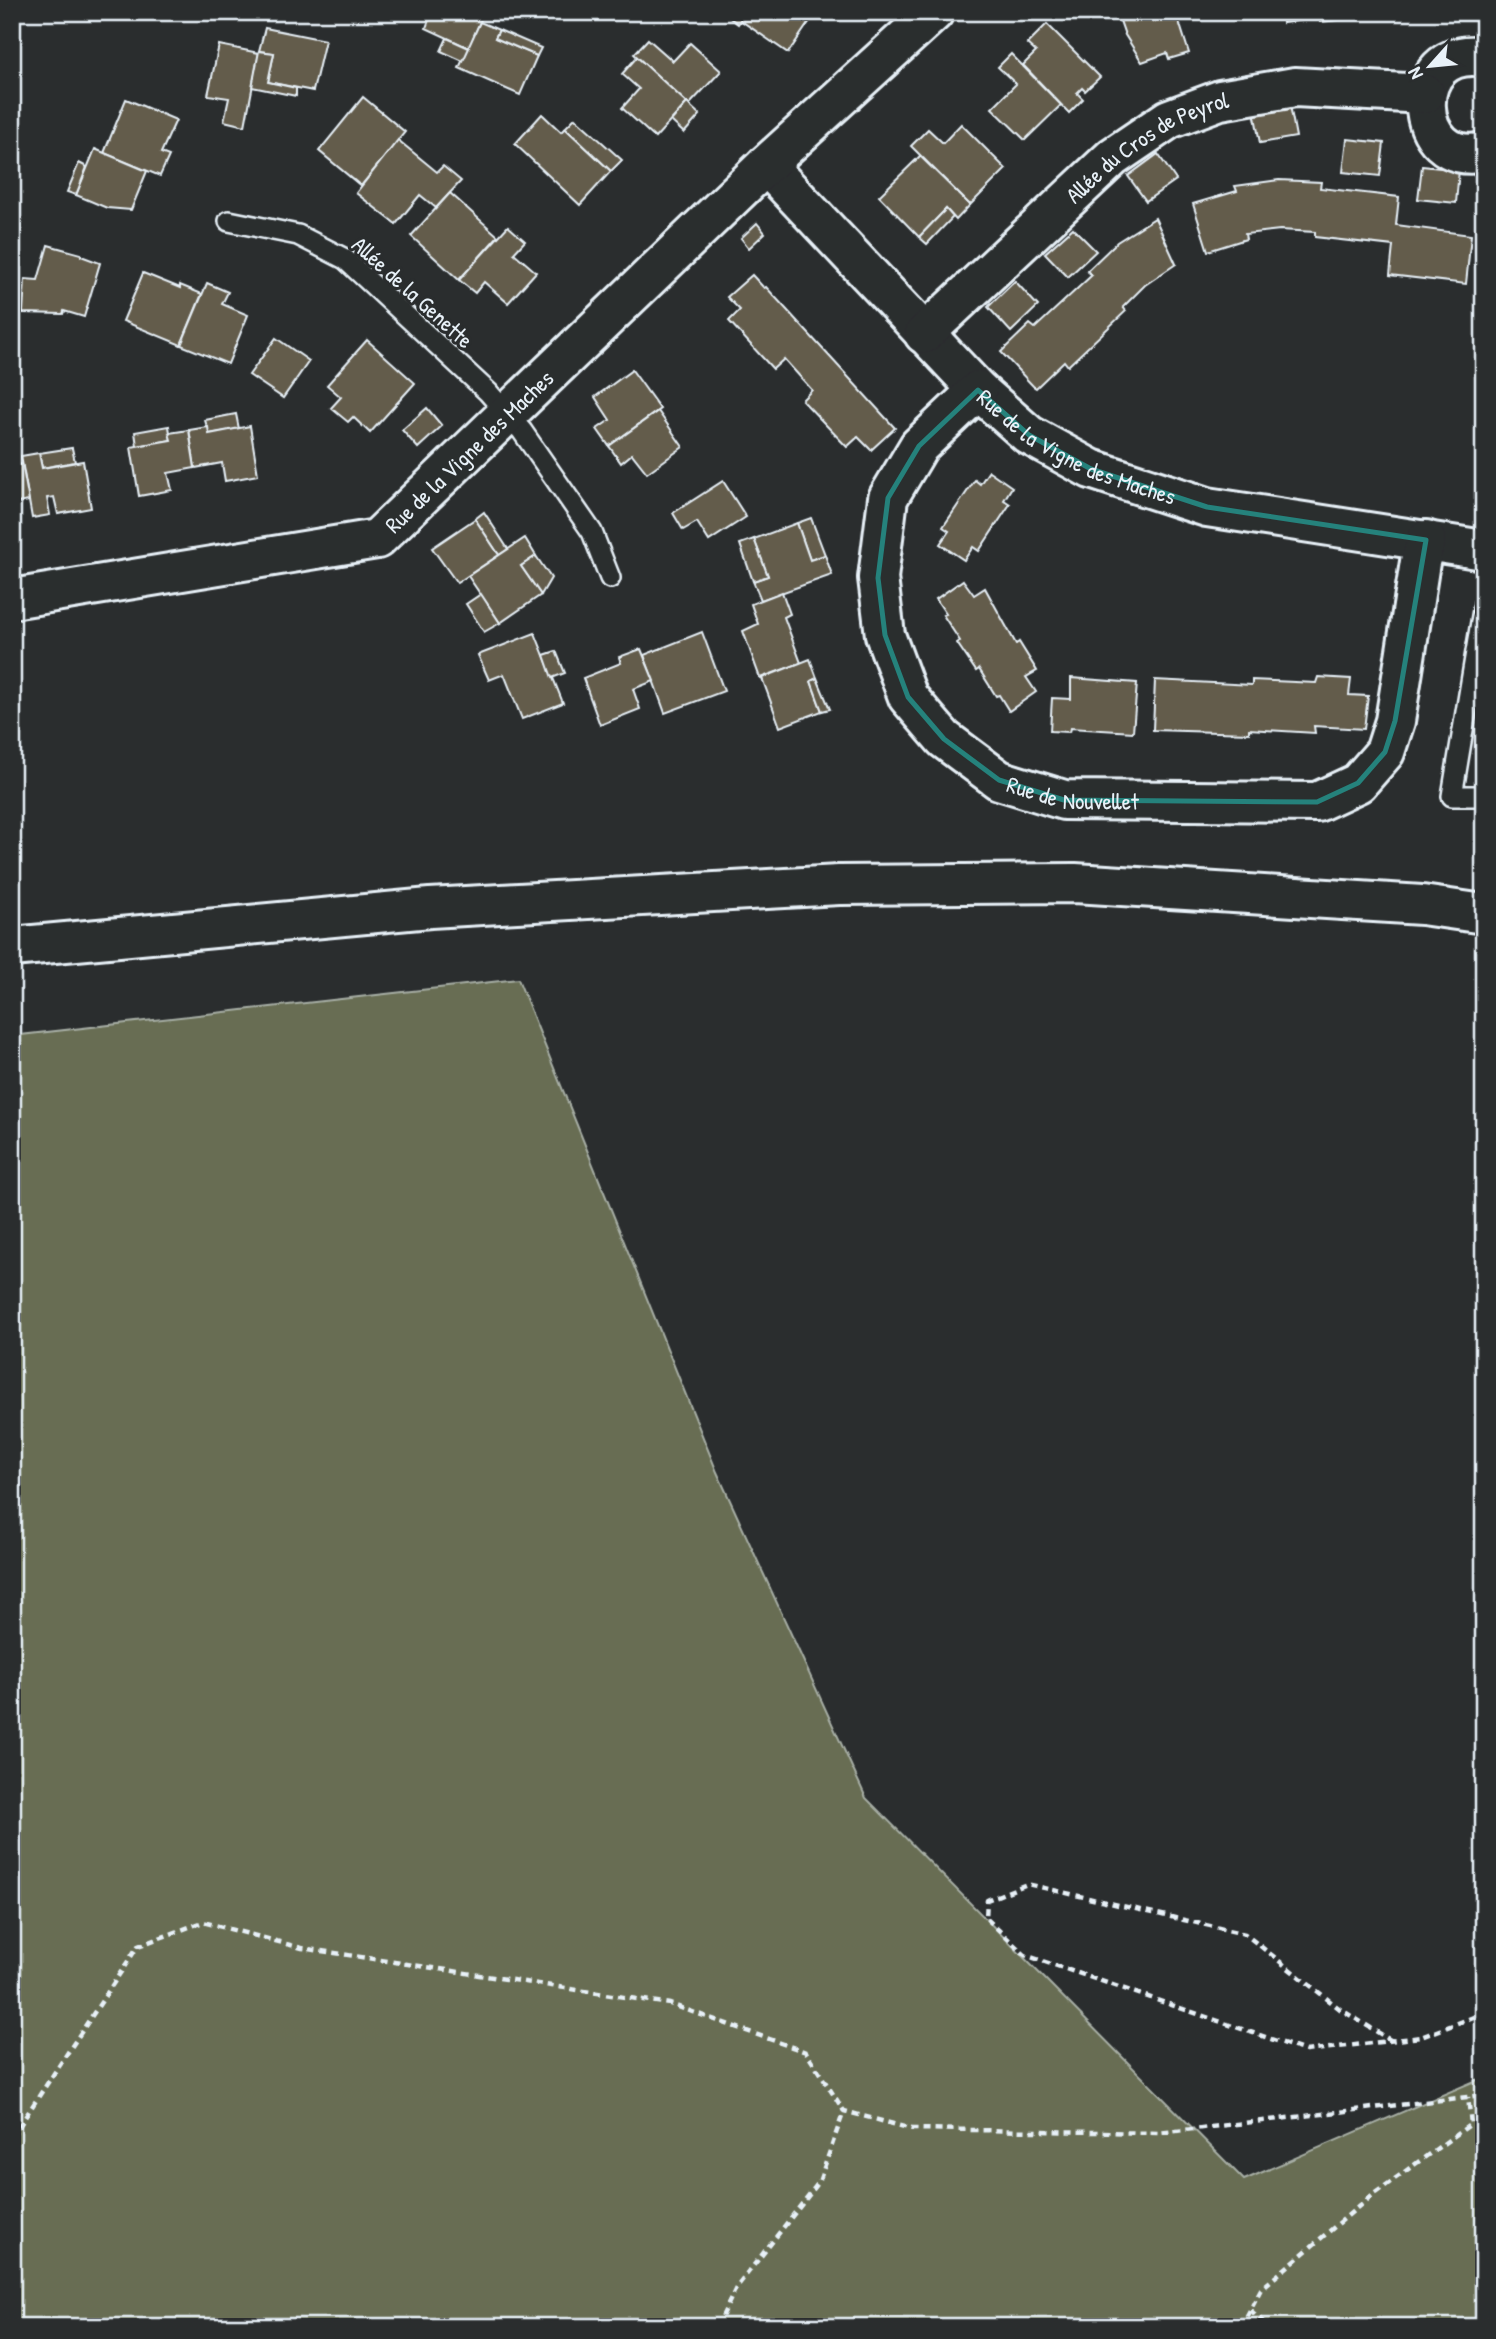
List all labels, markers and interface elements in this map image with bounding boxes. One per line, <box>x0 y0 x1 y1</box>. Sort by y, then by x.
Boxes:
north arrow <box>1394 32 1464 102</box>
text: N <box>1401 63 1429 84</box>
street label: Allée du Cros de Peyrol <box>1058 83 1232 210</box>
street label: Allée de la Genette <box>346 229 480 355</box>
street label: Rue de la Vigne des Maches <box>378 362 560 539</box>
street label: Rue de la Vigne des Maches <box>971 381 1180 511</box>
street label: Rue de Nouvellet <box>1003 768 1140 816</box>

